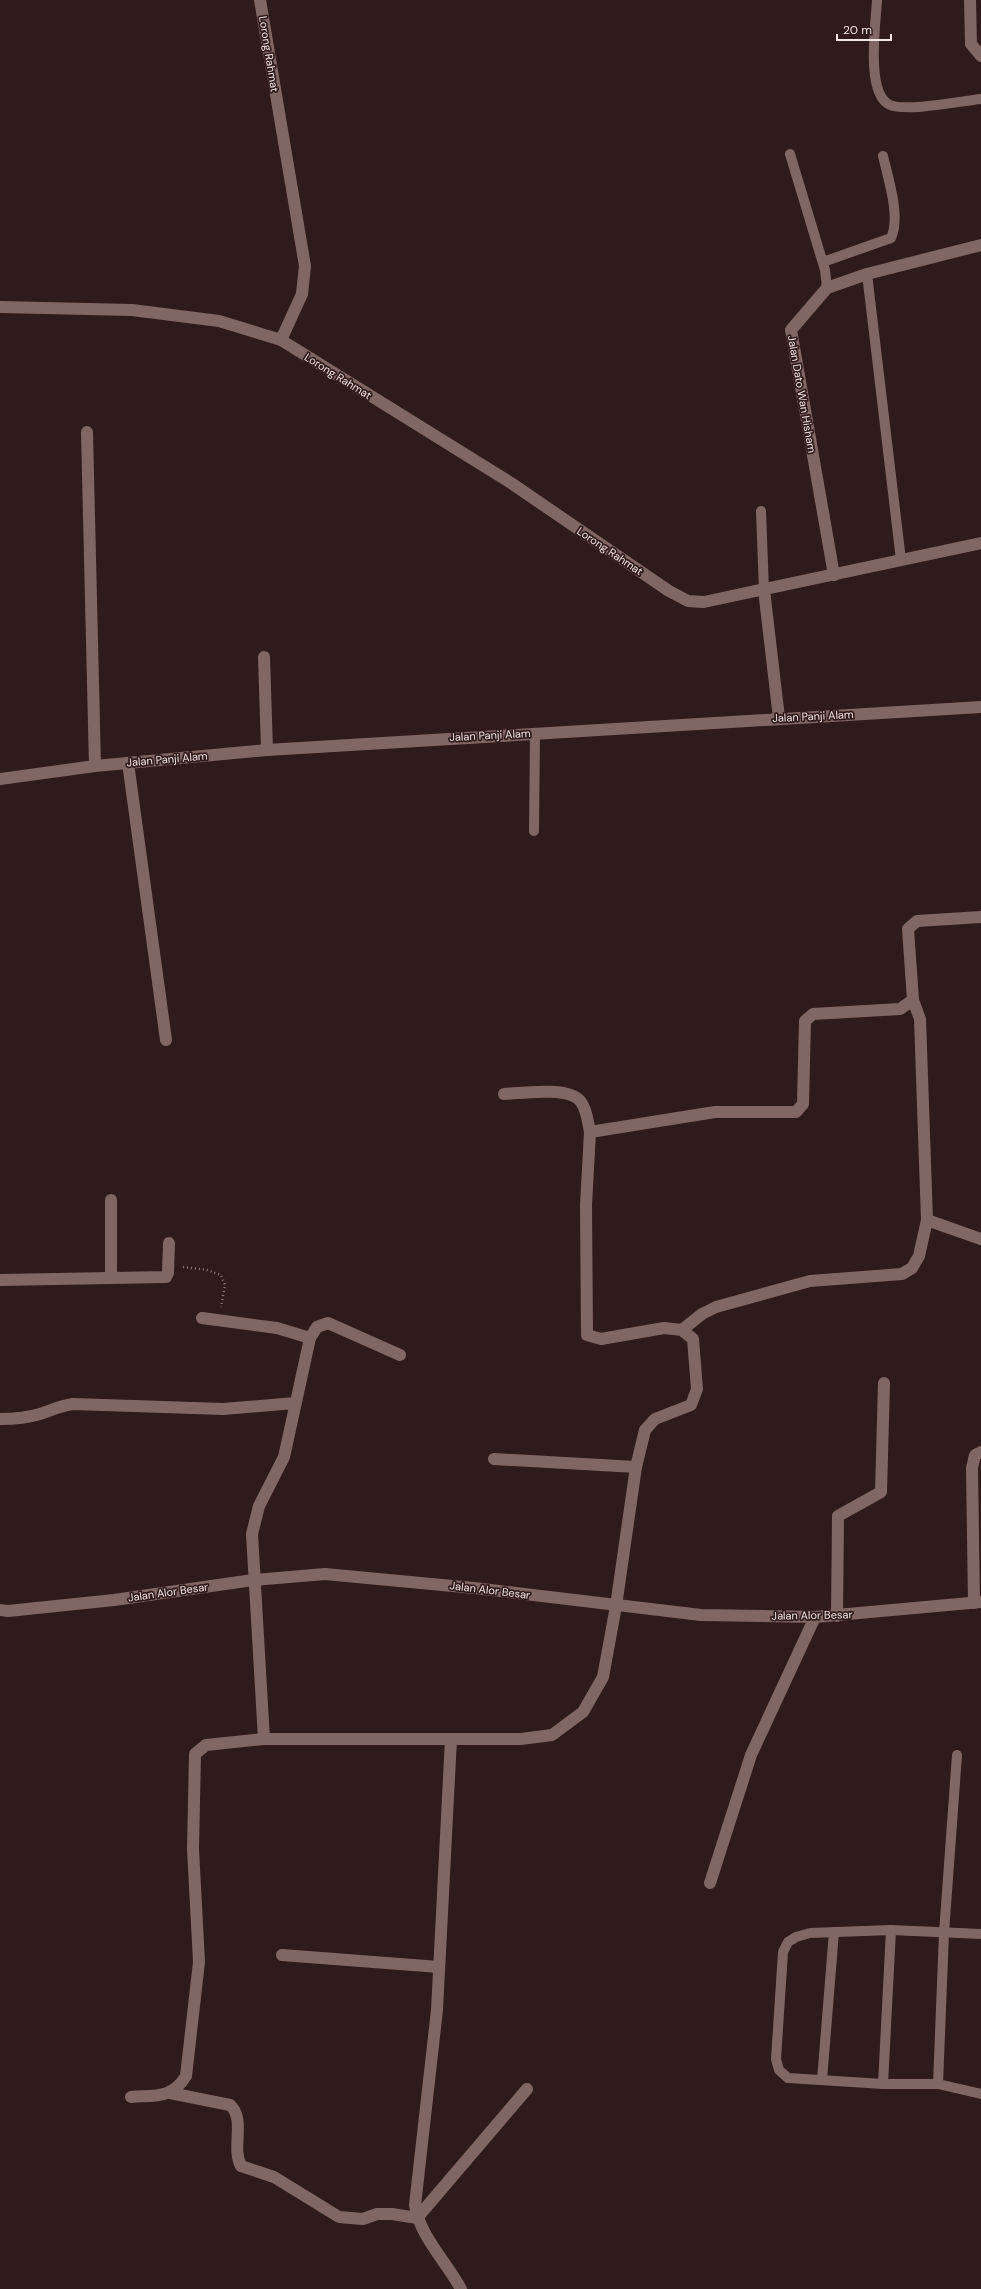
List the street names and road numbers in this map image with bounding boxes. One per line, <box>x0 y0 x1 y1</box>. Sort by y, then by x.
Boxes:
street label: Lorong Rahmat <box>256 15 282 93</box>
street label: Jalan Dato Wan Hisham <box>785 334 819 454</box>
street label: Lorong Rahmat <box>302 350 374 402</box>
street label: Lorong Rahmat <box>574 524 646 578</box>
street label: Jalan Panji Alam <box>772 707 854 725</box>
street label: Jalan Panji Alam <box>449 726 531 744</box>
street label: Jalan Panji Alam <box>126 748 208 770</box>
street label: Jalan Alor Besar <box>449 1578 531 1602</box>
street label: Jalan Alor Besar <box>127 1579 209 1605</box>
street label: Jalan Alor Besar <box>771 1607 853 1623</box>

